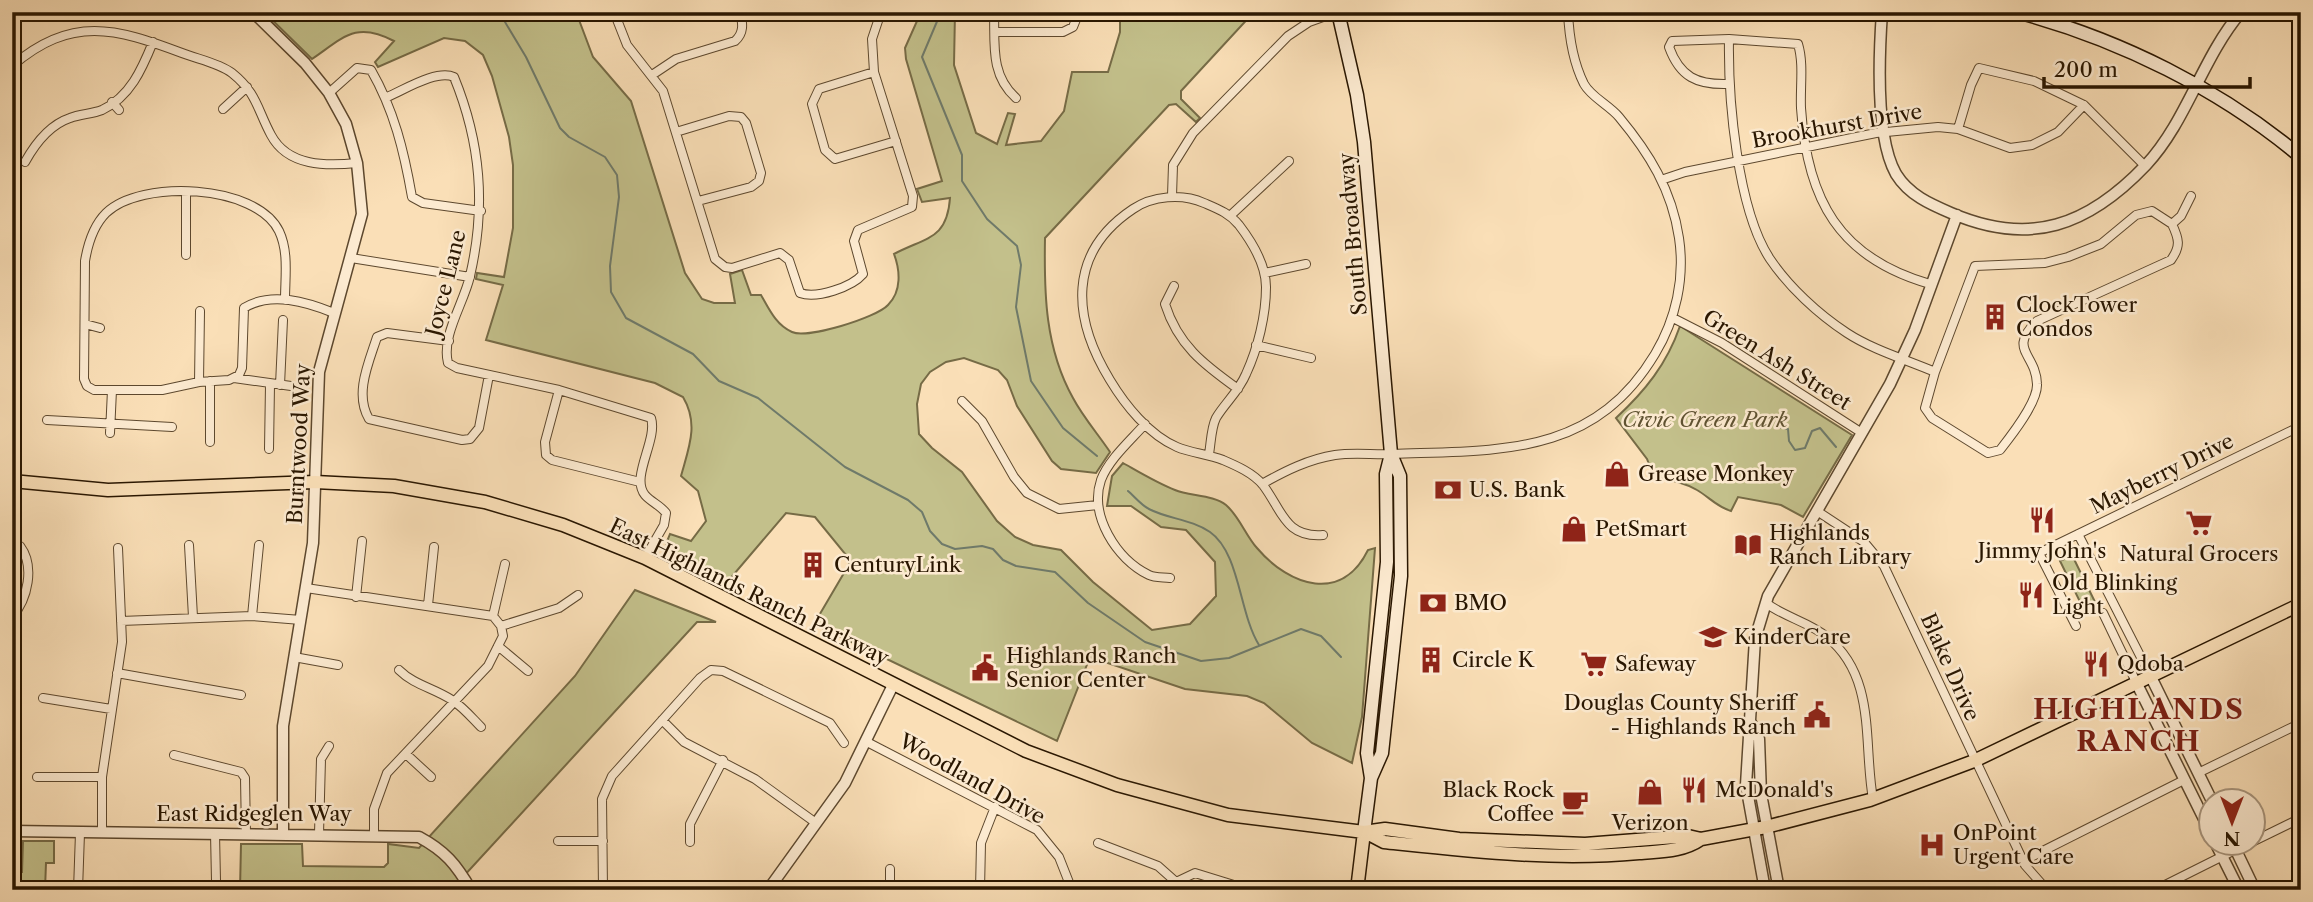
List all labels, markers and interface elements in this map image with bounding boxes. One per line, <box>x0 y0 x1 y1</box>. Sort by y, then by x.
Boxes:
scale bar <box>2044 46 2250 90</box>
text: 200 m <box>2054 57 2118 82</box>
street label: Brookhurst Drive <box>1750 98 1924 153</box>
street label: South Broadway <box>1333 151 1372 316</box>
street label: Joyce Lane <box>420 227 471 342</box>
place label: ClockTower Condos <box>2016 292 2137 341</box>
building icon: ClockTower Condos <box>1980 302 2010 332</box>
street label: Green Ash Street <box>1699 304 1856 415</box>
street label: Burntwood Way <box>282 363 315 525</box>
park label: Civic Green Park <box>1622 407 1788 432</box>
street label: Mayberry Drive <box>2086 428 2238 519</box>
shop icon: Grease Monkey <box>1602 459 1632 489</box>
place label: Grease Monkey <box>1638 461 1794 486</box>
bank icon: U.S. Bank <box>1433 475 1463 505</box>
place label: U.S. Bank <box>1469 477 1566 502</box>
restaurant icon: Jimmy John's <box>2027 505 2057 535</box>
supermarket icon: Natural Grocers <box>2184 508 2214 538</box>
street label: East Highlands Ranch Parkway <box>605 513 893 670</box>
shop icon: PetSmart <box>1559 514 1589 544</box>
place label: PetSmart <box>1595 516 1688 541</box>
place label: Highlands Ranch Library <box>1769 520 1912 569</box>
library icon: Highlands Ranch Library <box>1733 530 1763 560</box>
place label: Jimmy John's <box>1975 538 2106 563</box>
place label: Natural Grocers <box>2119 541 2279 566</box>
building icon: CenturyLink <box>798 550 828 580</box>
place label: CenturyLink <box>834 552 962 577</box>
place label: Old Blinking Light <box>2052 570 2178 619</box>
restaurant icon: Old Blinking Light <box>2016 580 2046 610</box>
bank icon: BMO <box>1418 588 1448 618</box>
place label: BMO <box>1454 590 1507 615</box>
street label: Blake Drive <box>1916 609 1985 724</box>
school or university icon: KinderCare <box>1698 622 1728 652</box>
place label: KinderCare <box>1734 624 1851 649</box>
place label: Highlands Ranch Senior Center <box>1006 643 1176 692</box>
building icon: Circle K <box>1416 645 1446 675</box>
place label: Circle K <box>1452 647 1535 672</box>
supermarket icon: Safeway <box>1579 649 1609 679</box>
restaurant icon: Qdoba <box>2081 649 2111 679</box>
place label: Safeway <box>1615 651 1697 676</box>
place label: Qdoba <box>2117 651 2185 676</box>
public building icon: Highlands Ranch Senior Center <box>970 653 1000 683</box>
place label: Douglas County Sheriff - Highlands Ranch <box>1564 690 1799 739</box>
district label: HIGHLANDS RANCH <box>2033 692 2245 758</box>
public building icon: Douglas County Sheriff - Highlands Ranch <box>1802 700 1832 730</box>
street label: Woodland Drive <box>894 728 1050 829</box>
restaurant icon: McDonald's <box>1679 775 1709 805</box>
place label: Black Rock Coffee <box>1443 777 1555 826</box>
shop icon: Verizon <box>1635 777 1665 807</box>
place label: McDonald's <box>1715 777 1833 802</box>
north arrow <box>2198 786 2268 856</box>
cafe icon: Black Rock Coffee <box>1560 787 1590 817</box>
street label: East Ridgeglen Way <box>156 801 352 826</box>
place label: Verizon <box>1610 810 1689 835</box>
place label: OnPoint Urgent Care <box>1953 820 2074 869</box>
text: N <box>2224 827 2240 850</box>
hospital icon: OnPoint Urgent Care <box>1917 830 1947 860</box>

